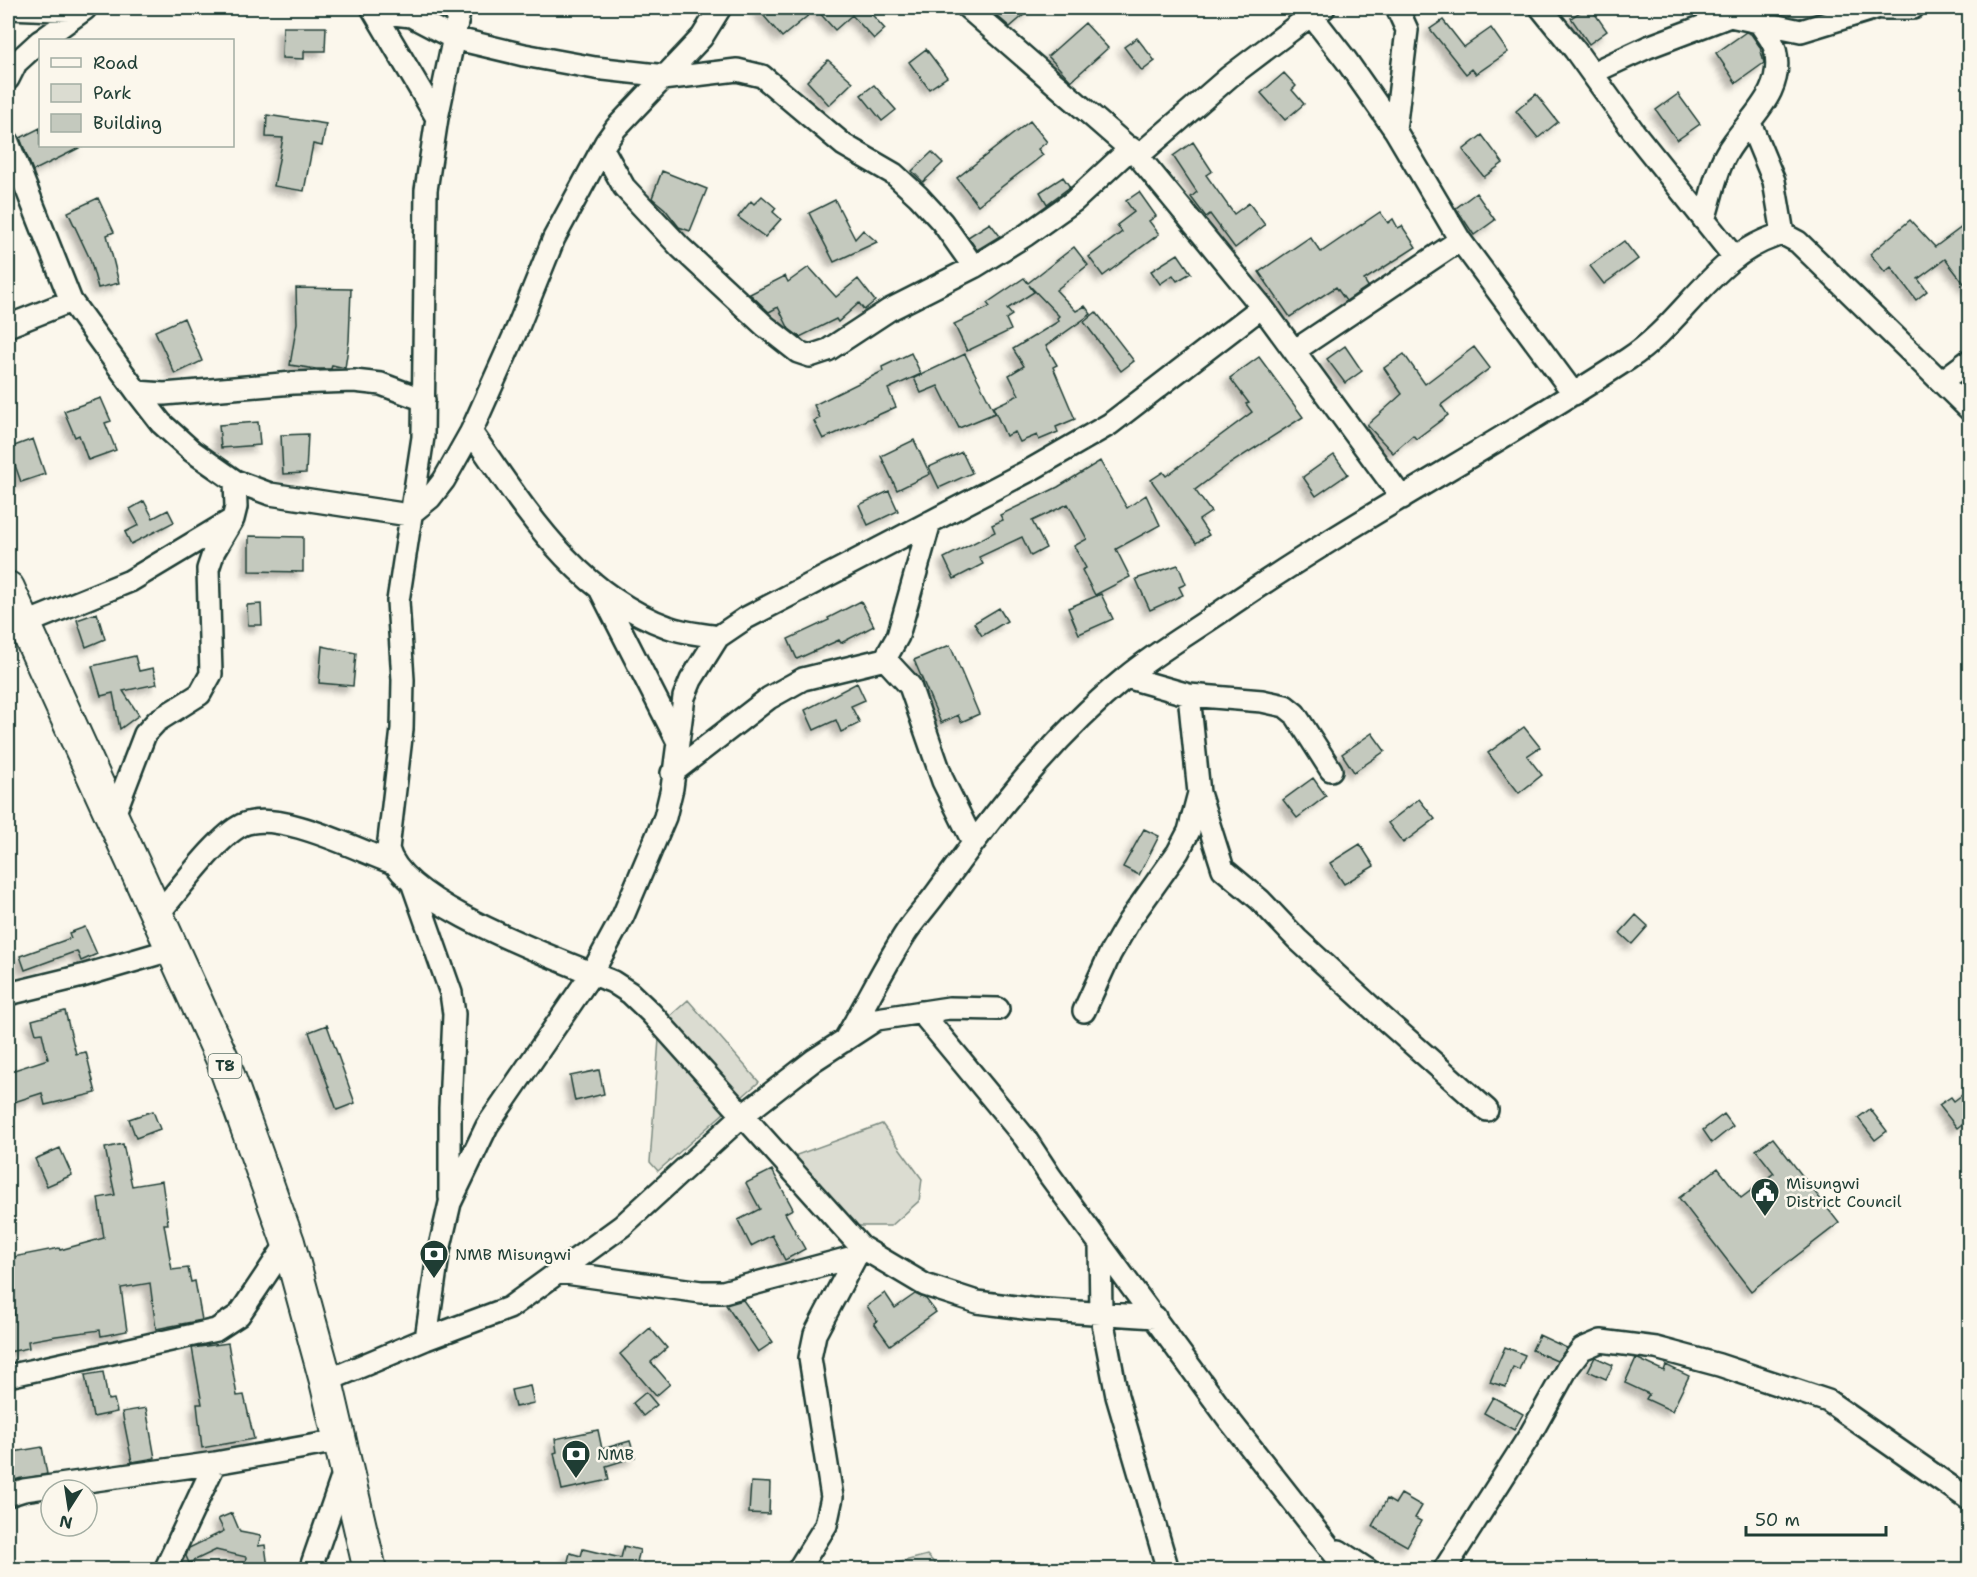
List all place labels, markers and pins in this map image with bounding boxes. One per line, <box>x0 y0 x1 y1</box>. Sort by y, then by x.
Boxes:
place label: Misungwi District Council <box>1786 1173 1902 1212</box>
public building icon: Misungwi District Council <box>1749 1176 1781 1218</box>
bank icon: NMB Misungwi <box>418 1238 450 1280</box>
place label: NMB Misungwi <box>455 1244 571 1265</box>
bank icon: NMB <box>560 1438 592 1480</box>
place label: NMB <box>597 1444 634 1465</box>

